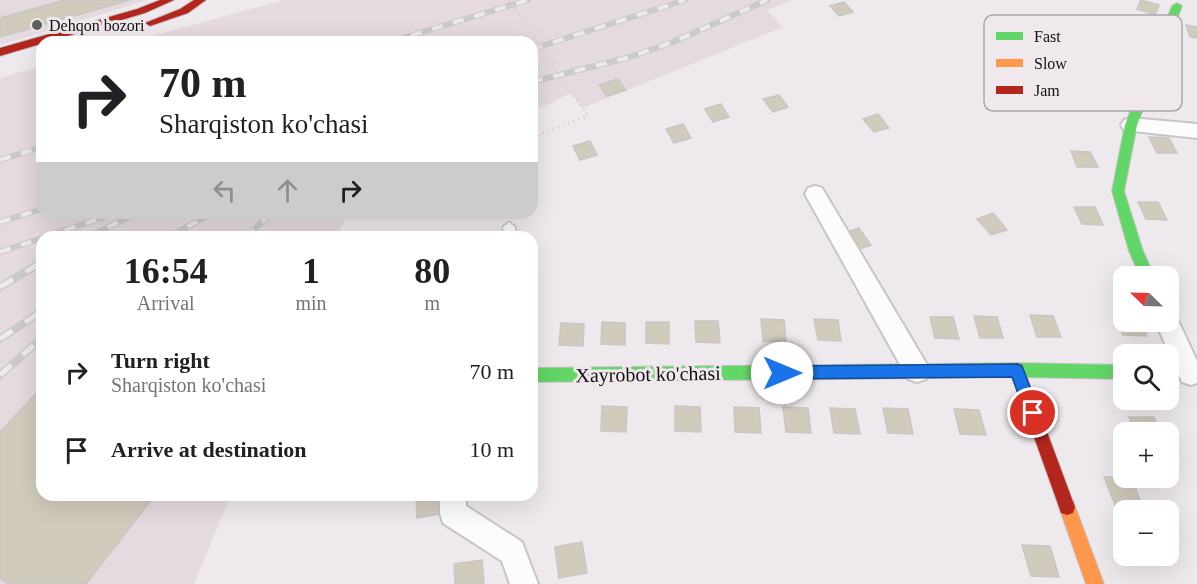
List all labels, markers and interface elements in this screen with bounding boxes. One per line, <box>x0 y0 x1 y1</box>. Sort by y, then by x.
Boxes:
legend <box>984 15 1182 111</box>
place label: Dehqon bozori <box>49 17 145 35</box>
marker: Dehqon bozori <box>30 18 44 32</box>
text: Fast <box>1034 28 1061 45</box>
text: Slow <box>1034 55 1067 72</box>
icon: right <box>60 60 138 138</box>
text: 70 m <box>159 60 247 106</box>
text: Jam <box>1034 82 1060 99</box>
text: Sharqiston ko'chasi <box>159 109 369 139</box>
icon: left <box>208 174 241 207</box>
icon: ahead <box>271 174 304 207</box>
icon: right <box>334 174 367 207</box>
text: 16:54 <box>124 251 208 291</box>
text: 1 <box>302 251 320 291</box>
text: 80 <box>414 251 450 291</box>
north arrow <box>1113 266 1179 332</box>
map controls <box>1113 266 1179 566</box>
text: Arrival <box>137 292 195 314</box>
text: min <box>295 292 327 314</box>
text: m <box>425 292 440 314</box>
position arrow <box>750 341 814 405</box>
button: search <box>1113 344 1179 410</box>
text: Turn right <box>111 348 210 373</box>
icon: right <box>60 356 93 389</box>
text: 70 m <box>469 359 514 384</box>
street label: Xayrobot ko'chasi <box>575 362 721 387</box>
text: Sharqiston ko'chasi <box>111 374 266 396</box>
pin <box>1007 387 1058 438</box>
icon: arrive <box>1016 396 1049 429</box>
button: + <box>1113 422 1179 488</box>
icon: arrive <box>60 434 93 467</box>
text: Arrive at destination <box>111 437 307 462</box>
text: 10 m <box>469 437 514 462</box>
button: − <box>1113 500 1179 566</box>

